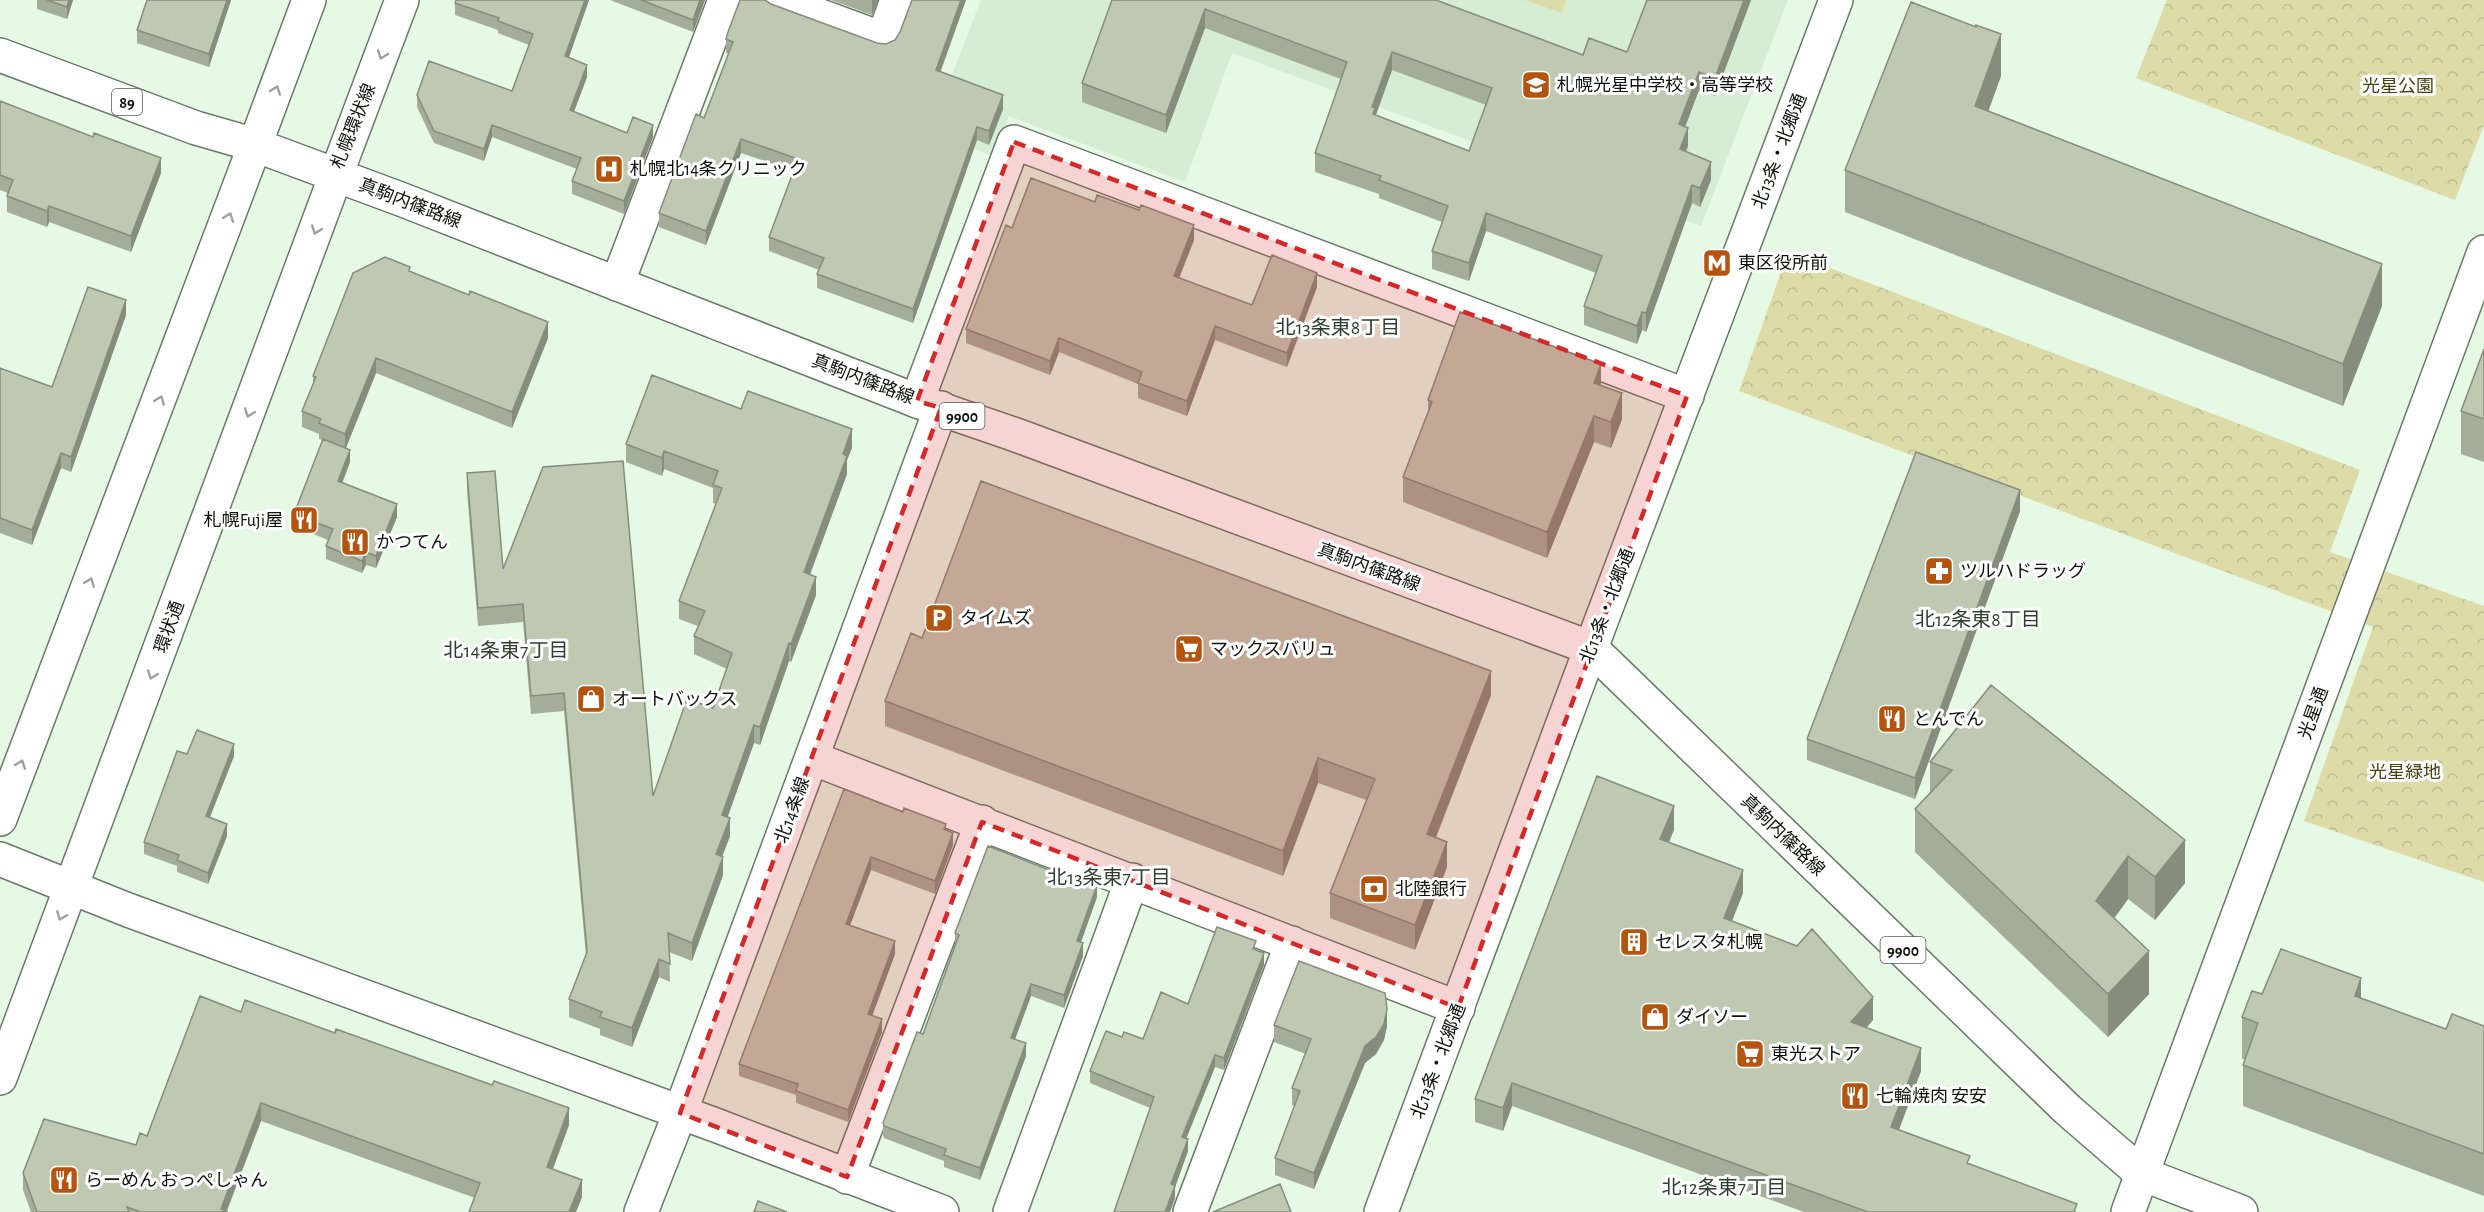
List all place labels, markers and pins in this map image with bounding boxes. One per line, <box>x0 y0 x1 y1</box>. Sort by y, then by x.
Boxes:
school or university icon: 札幌光星中学校・高等学校 <box>1520 69 1552 101</box>
place label: 札幌光星中学校・高等学校 <box>1557 75 1773 95</box>
hospital icon: 札幌北14条クリニック <box>593 153 625 185</box>
place label: 札幌北14条クリニック <box>630 159 807 179</box>
metro station icon: 東区役所前 <box>1701 247 1733 279</box>
place label: 東区役所前 <box>1738 253 1828 273</box>
restaurant icon: 札幌Fuji屋 <box>288 504 320 536</box>
place label: 札幌Fuji屋 <box>204 511 283 530</box>
restaurant icon: かつてん <box>339 526 371 558</box>
place label: かつてん <box>376 533 448 552</box>
pharmacy icon: ツルハドラッグ <box>1923 555 1955 587</box>
place label: ツルハドラッグ <box>1960 561 2086 581</box>
parking icon: タイムズ <box>923 602 955 634</box>
place label: タイムズ <box>960 608 1032 628</box>
supermarket icon: マックスバリュ <box>1173 633 1205 665</box>
place label: マックスバリュ <box>1210 640 1335 659</box>
shop icon: オートバックス <box>575 683 607 715</box>
place label: オートバックス <box>612 690 737 709</box>
restaurant icon: とんでん <box>1876 703 1908 735</box>
place label: とんでん <box>1913 711 1984 729</box>
bank icon: 北陸銀行 <box>1358 873 1390 905</box>
place label: 北陸銀行 <box>1395 879 1467 899</box>
building icon: セレスタ札幌 <box>1618 926 1650 958</box>
place label: セレスタ札幌 <box>1655 933 1763 952</box>
shop icon: ダイソー <box>1639 1001 1671 1033</box>
place label: ダイソー <box>1676 1007 1748 1027</box>
supermarket icon: 東光ストア <box>1734 1038 1766 1070</box>
place label: 東光ストア <box>1771 1045 1861 1064</box>
restaurant icon: 七輪焼肉 安安 <box>1839 1080 1871 1112</box>
place label: 七輪焼肉 安安 <box>1876 1086 1987 1106</box>
restaurant icon: らーめん おっぺしゃん <box>48 1164 80 1196</box>
place label: らーめん おっぺしゃん <box>85 1171 268 1190</box>

